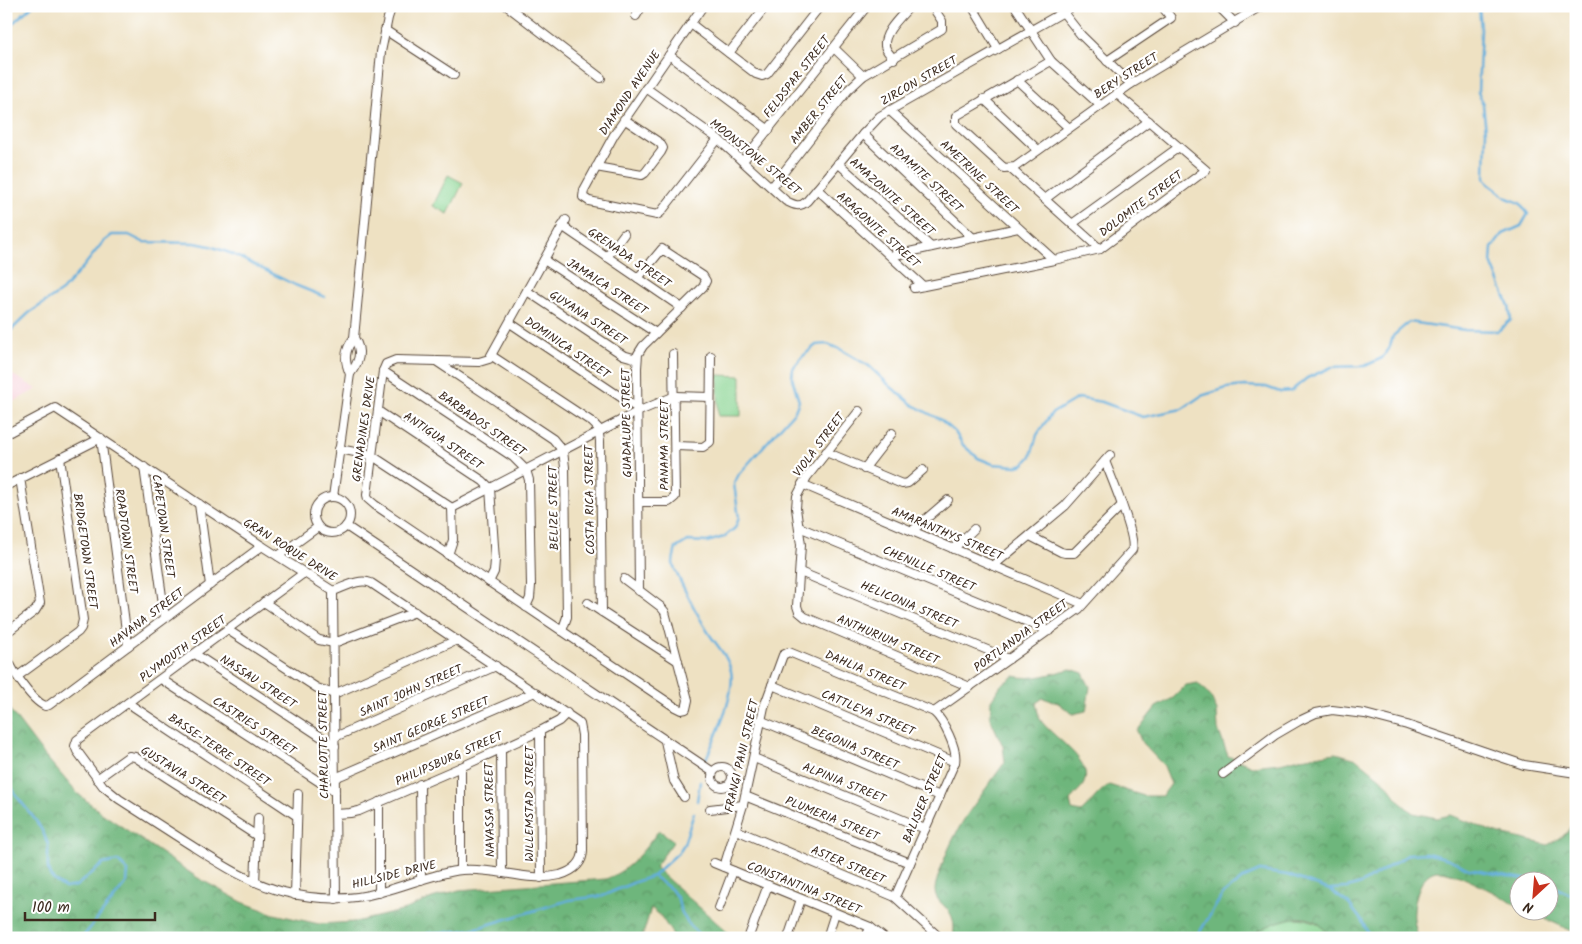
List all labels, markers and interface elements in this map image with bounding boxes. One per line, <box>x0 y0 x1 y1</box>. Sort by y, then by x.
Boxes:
street label: FELDSPAR STREET <box>759 31 836 122</box>
street label: DIAMOND AVENUE <box>594 46 666 139</box>
street label: BERY STREET <box>1090 47 1163 104</box>
street label: ZIRCON STREET <box>877 51 962 111</box>
street label: AMBER STREET <box>785 70 854 148</box>
street label: MOONSTONE STREET <box>705 114 806 201</box>
street label: AMETRINE STREET <box>936 136 1024 220</box>
street label: ADAMITE STREET <box>885 139 968 218</box>
street label: AMAZONITE STREET <box>845 153 940 242</box>
street label: DOLOMITE STREET <box>1095 165 1188 242</box>
street label: ARAGONITE STREET <box>832 187 925 274</box>
street label: GRENADA STREET <box>584 223 676 294</box>
street label: JAMAICA STREET <box>563 254 652 321</box>
street label: GUYANA STREET <box>545 286 632 351</box>
street label: DOMINICA STREET <box>520 312 615 385</box>
street label: GUADALUPE STREET <box>617 367 637 478</box>
street label: GRENADINES DRIVE <box>347 374 381 483</box>
street label: BARBADOS STREET <box>434 387 531 462</box>
street label: PANAMA STREET <box>655 398 674 491</box>
street label: ANTIGUA STREET <box>399 407 488 476</box>
street label: VIOLA STREET <box>788 408 851 481</box>
street label: COSTA RICA STREET <box>580 443 600 555</box>
street label: BELIZE STREET <box>544 464 564 550</box>
street label: CAPETOWN STREET <box>146 473 180 581</box>
street label: ROADTOWN STREET <box>109 487 143 596</box>
street label: BRIDGETOWN STREET <box>67 492 103 612</box>
street label: AMARANTHYS STREET <box>888 502 1007 567</box>
street label: GRAN ROQUE DRIVE <box>239 513 341 587</box>
street label: CHENILLE STREET <box>880 541 980 598</box>
street label: HELICONIA STREET <box>857 576 962 635</box>
street label: HAVANA STREET <box>106 583 190 653</box>
street label: PORTLANDIA STREET <box>970 594 1074 677</box>
street label: PLYMOUTH STREET <box>136 610 232 687</box>
street label: ANTHURIUM STREET <box>834 610 944 671</box>
street label: DAHLIA STREET <box>822 646 910 697</box>
street label: NASSAU STREET <box>216 650 301 715</box>
street label: SAINT JOHN STREET <box>356 659 467 722</box>
street label: CATTLEYA STREET <box>818 685 919 742</box>
street label: CHARLOTTE STREET <box>314 689 334 799</box>
street label: SAINT GEORGE STREET <box>370 691 494 758</box>
street label: CASTRIES STREET <box>208 692 301 761</box>
street label: FRANGI PANI STREET <box>720 696 765 814</box>
street label: BASSE-TERRE STREET <box>164 709 275 792</box>
street label: BEGONIA STREET <box>808 721 903 776</box>
street label: PHILIPSBURG STREET <box>392 726 507 791</box>
street label: GUSTAVIA STREET <box>137 741 231 810</box>
street label: WILLEMSTAD STREET <box>520 745 539 862</box>
street label: BALISIER STREET <box>898 750 953 846</box>
street label: ALPINIA STREET <box>800 758 890 809</box>
street label: NAVASSA STREET <box>480 761 500 857</box>
street label: PLUMERIA STREET <box>782 791 883 847</box>
street label: ASTER STREET <box>808 841 890 890</box>
street label: HILLSIDE DRIVE <box>350 855 439 895</box>
street label: CONSTANTINA STREET <box>744 856 865 920</box>
north arrow <box>1510 872 1560 922</box>
scale bar <box>25 889 155 921</box>
text: N <box>1520 895 1538 919</box>
text: 100 m <box>32 896 70 920</box>

